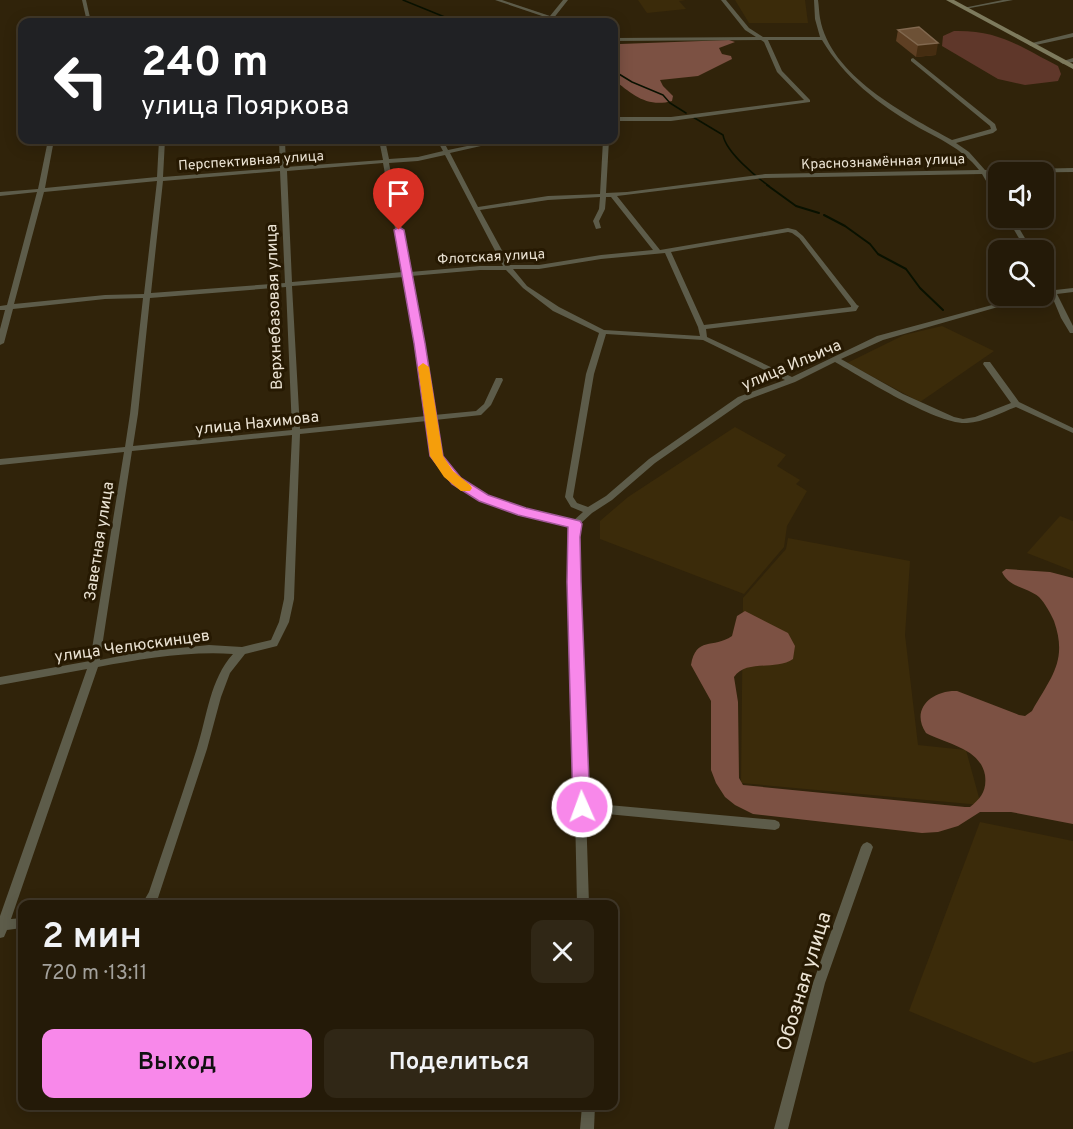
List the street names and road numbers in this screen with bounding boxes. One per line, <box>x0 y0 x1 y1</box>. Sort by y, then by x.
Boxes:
street label: Перспективная улица <box>178 148 324 175</box>
street label: Краснознамённая улица <box>801 151 965 174</box>
street label: Верхнебазовая улица <box>262 224 288 390</box>
street label: Флотская улица <box>437 246 545 269</box>
street label: улица Ильича <box>739 336 845 396</box>
street label: улица Нахимова <box>194 408 320 440</box>
street label: Заветная улица <box>81 480 119 602</box>
street label: улица Челюскинцев <box>53 626 211 668</box>
street label: Обозная улица <box>771 909 838 1054</box>

